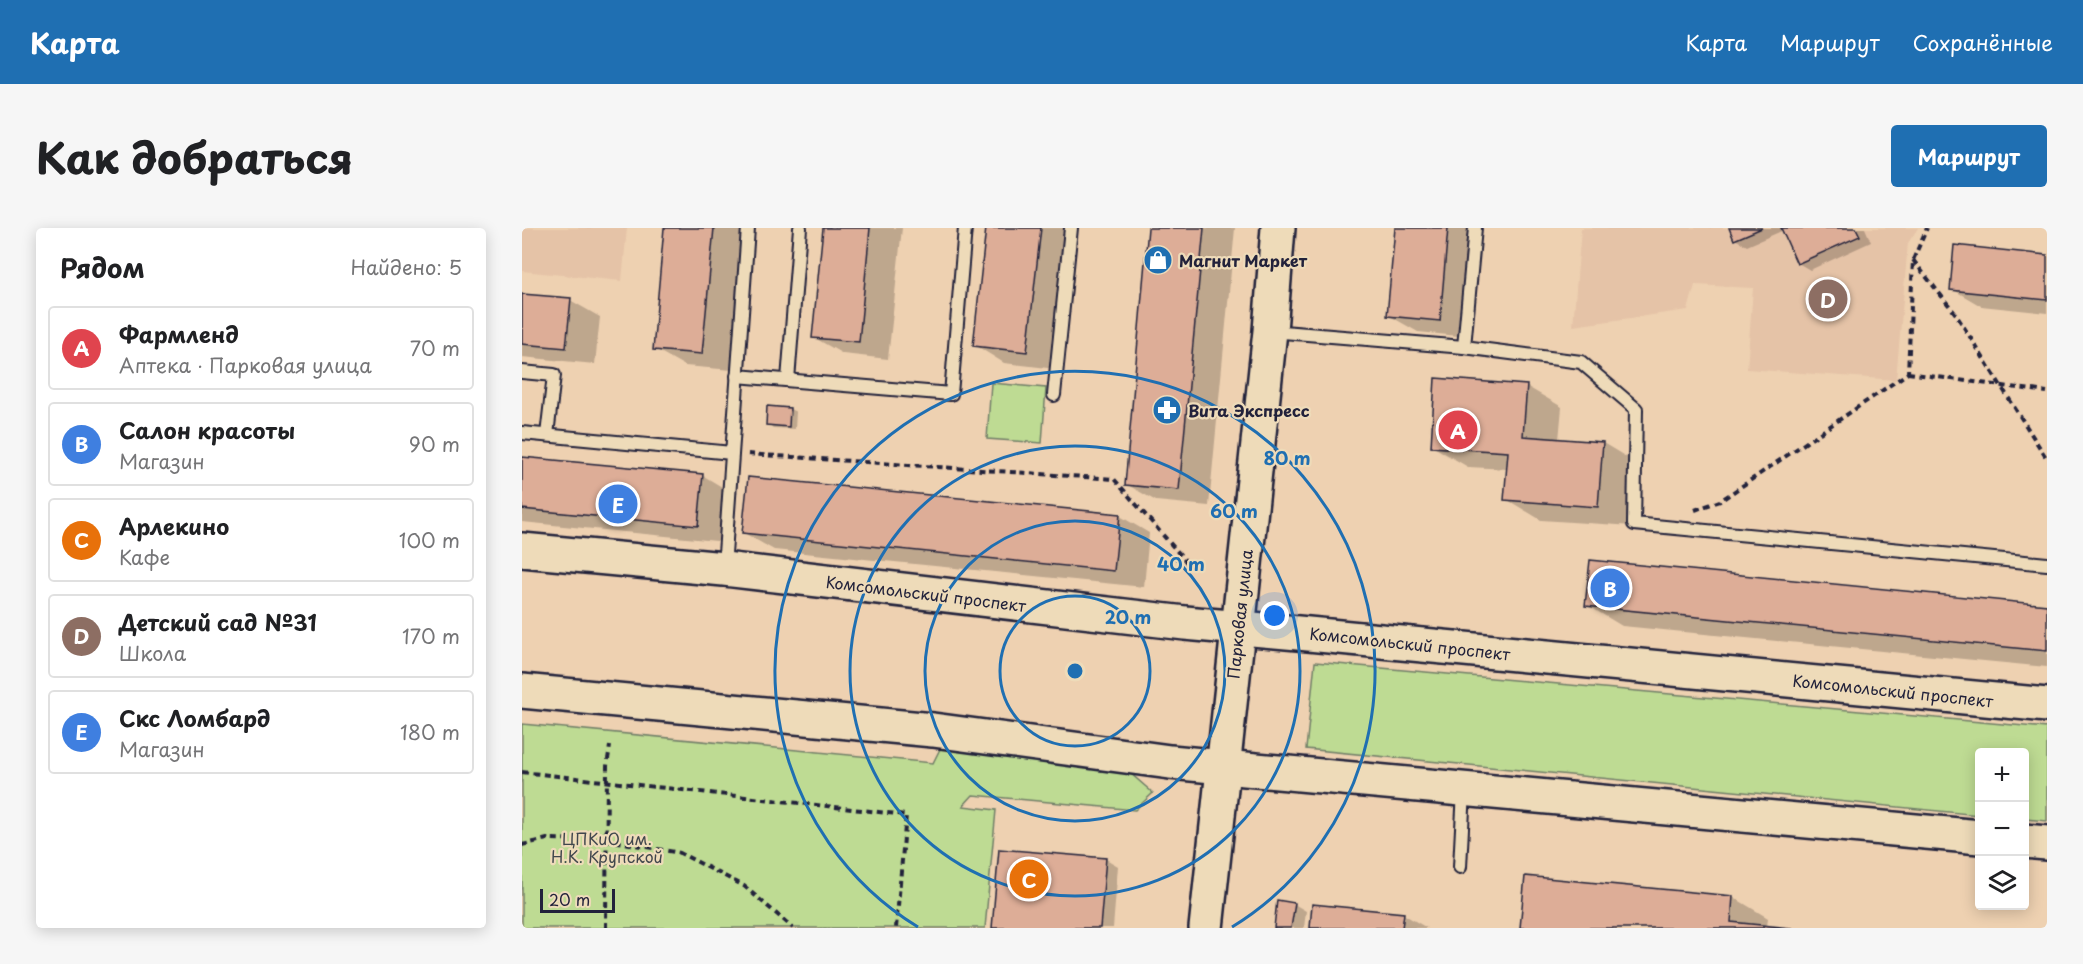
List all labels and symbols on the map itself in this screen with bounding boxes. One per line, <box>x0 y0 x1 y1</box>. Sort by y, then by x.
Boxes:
shop icon: Магнит Маркет <box>1142 244 1174 276</box>
place label: Магнит Маркет <box>1179 248 1308 272</box>
pin: D <box>1808 276 1848 322</box>
pharmacy icon: Вита Экспресс <box>1151 394 1183 426</box>
place label: Вита Экспресс <box>1188 398 1310 422</box>
pin: A <box>1438 408 1478 452</box>
text: 80 m <box>1263 444 1311 471</box>
pin: E <box>598 482 638 526</box>
text: 60 m <box>1210 497 1258 524</box>
street label: Парковая улица <box>1220 548 1258 680</box>
text: 40 m <box>1157 550 1205 577</box>
pin: B <box>1590 566 1630 610</box>
street label: Комсомольский проспект <box>825 569 1028 617</box>
your location <box>1260 601 1289 630</box>
text: 20 m <box>1105 603 1151 630</box>
street label: Комсомольский проспект <box>1309 621 1512 665</box>
centre of rings <box>1065 661 1085 681</box>
street label: Комсомольский проспект <box>1792 668 1995 712</box>
park label: ЦПКиО им. Н.К. Крупской <box>551 826 663 868</box>
pin: C <box>1010 856 1048 902</box>
scale bar <box>540 886 615 914</box>

